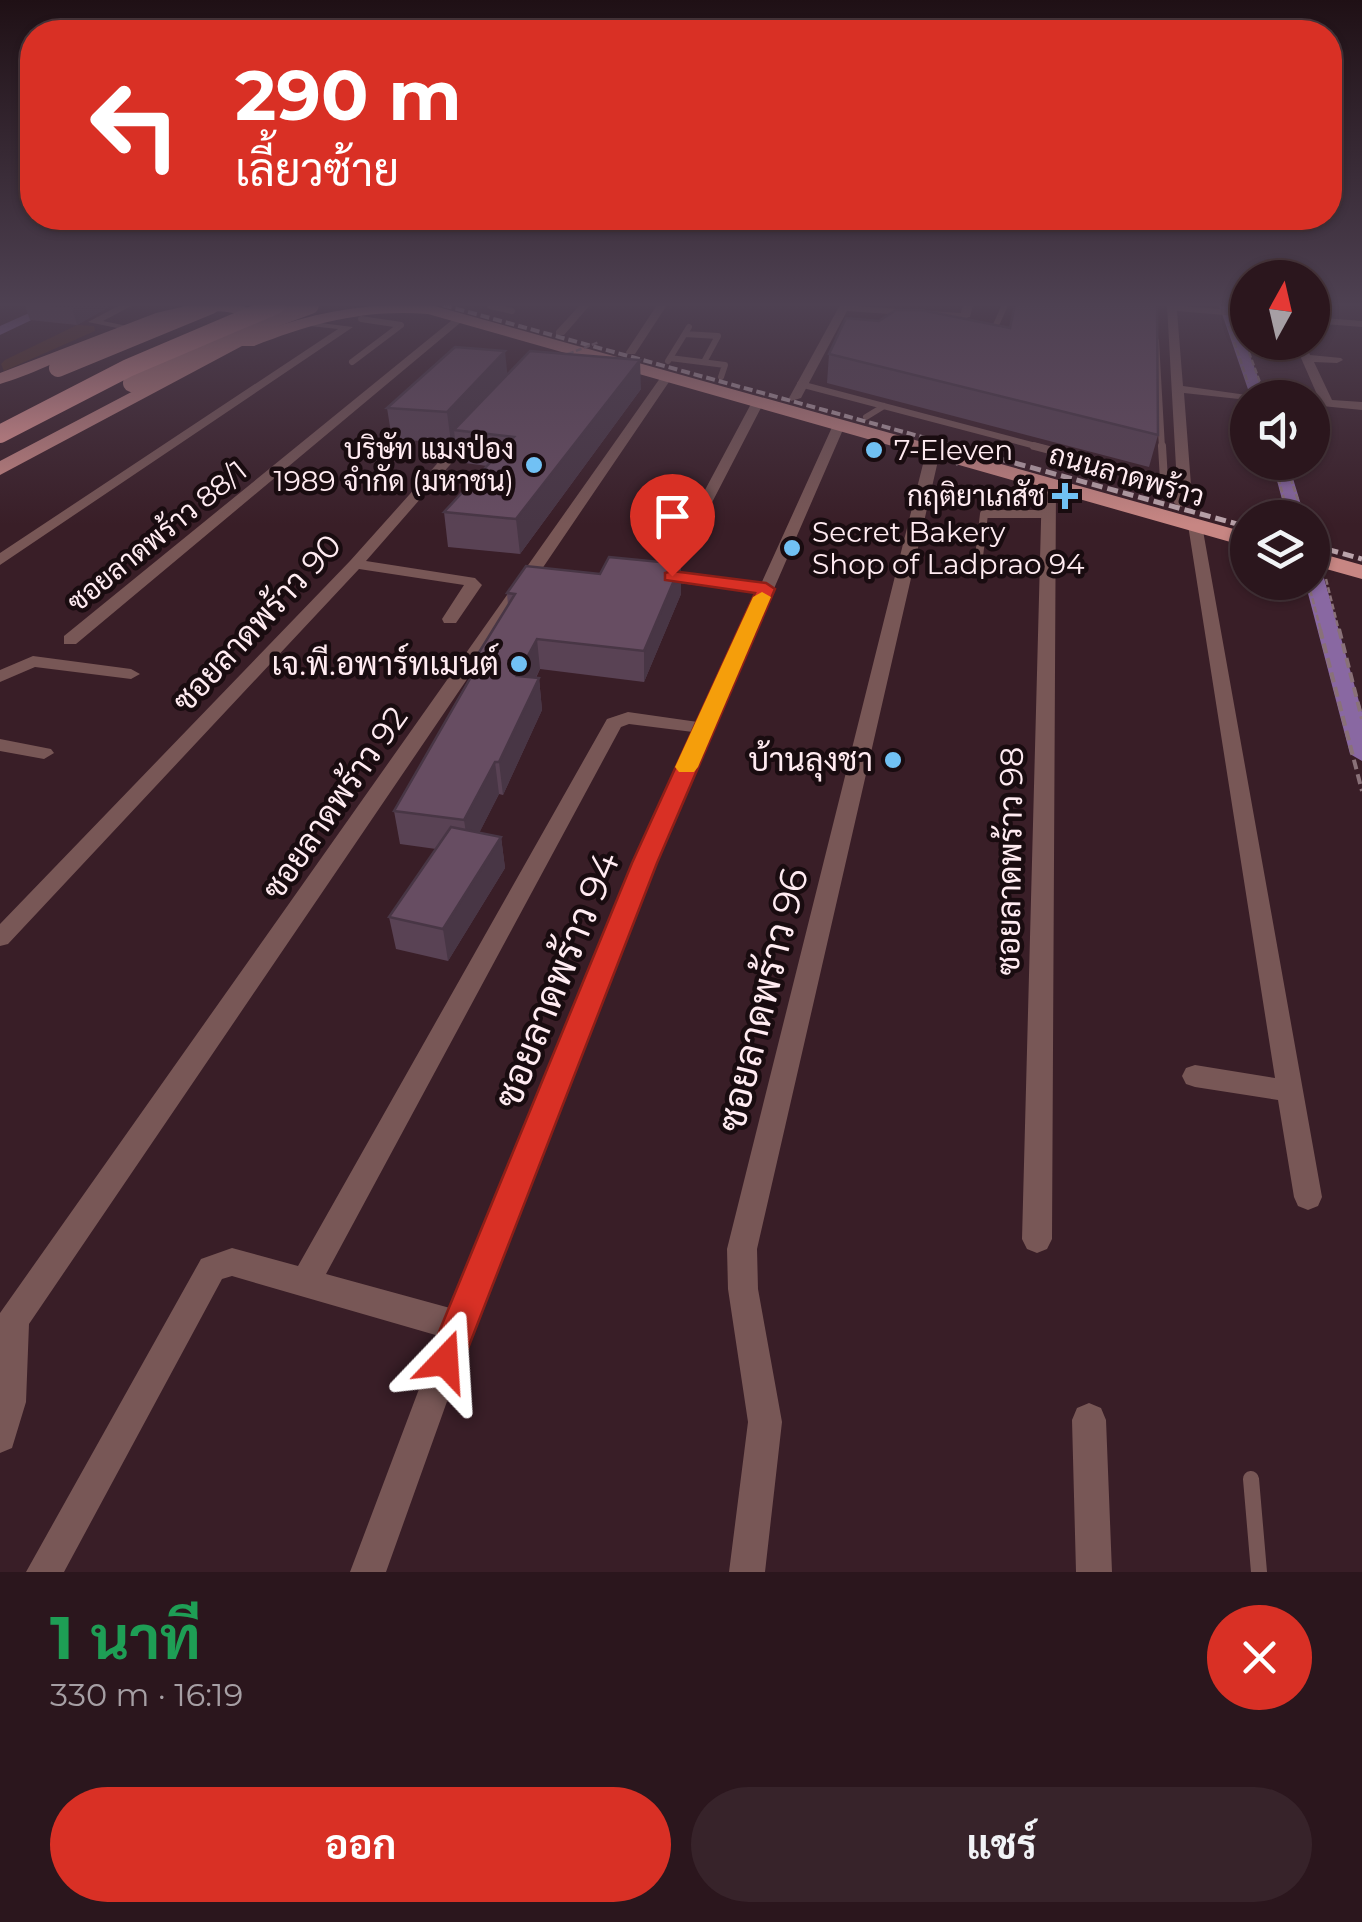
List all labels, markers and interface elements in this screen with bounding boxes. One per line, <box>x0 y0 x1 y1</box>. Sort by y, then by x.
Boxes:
text: 290 m <box>235 52 462 138</box>
icon: left <box>70 60 200 190</box>
text: เลี้ยวซ้าย <box>235 142 399 197</box>
north arrow <box>1230 260 1330 360</box>
map controls <box>1230 260 1330 600</box>
button: sound <box>1230 380 1330 480</box>
place label: บริษัท แมงป่อง 1989 จำกัด (มหาชน) <box>274 431 514 498</box>
place label: 7-Eleven <box>894 433 1013 467</box>
street label: ถนนลาดพร้าว <box>1045 436 1209 513</box>
marker: 7-Eleven <box>863 439 885 461</box>
street label: ซอยลาดพร้าว 88/1 <box>60 452 254 619</box>
marker: บริษัท แมงป่อง 1989 จำกัด (มหาชน) <box>523 454 545 476</box>
pin <box>630 474 715 577</box>
place label: กฤติยาเภสัช <box>907 478 1045 514</box>
marker: กฤติยาเภสัช <box>1054 485 1076 507</box>
icon: arrive <box>645 489 700 544</box>
button: layers <box>1230 500 1330 600</box>
place label: Secret Bakery Shop of Ladprao 94 <box>812 515 1085 581</box>
street label: ซอยลาดพร้าว 90 <box>163 525 349 720</box>
marker: Secret Bakery Shop of Ladprao 94 <box>781 537 803 559</box>
place label: เจ.พี.อพาร์ทเมนต์ <box>271 643 499 683</box>
marker: เจ.พี.อพาร์ทเมนต์ <box>508 653 530 675</box>
street label: ซอยลาดพร้าว 92 <box>253 698 415 907</box>
place label: บ้านลุงชา <box>748 739 873 782</box>
street label: ซอยลาดพร้าว 98 <box>987 746 1031 976</box>
marker: บ้านลุงชา <box>882 749 904 771</box>
street label: ซอยลาดพร้าว 94 <box>484 845 629 1115</box>
street label: ซอยลาดพร้าว 96 <box>707 863 818 1137</box>
position arrow <box>393 1309 497 1413</box>
text: 1 นาที <box>50 1601 201 1674</box>
button: close <box>1207 1605 1312 1710</box>
text: 330 m · 16:19 <box>50 1675 243 1714</box>
button: ออก <box>50 1787 671 1902</box>
button: แชร์ <box>691 1787 1312 1902</box>

